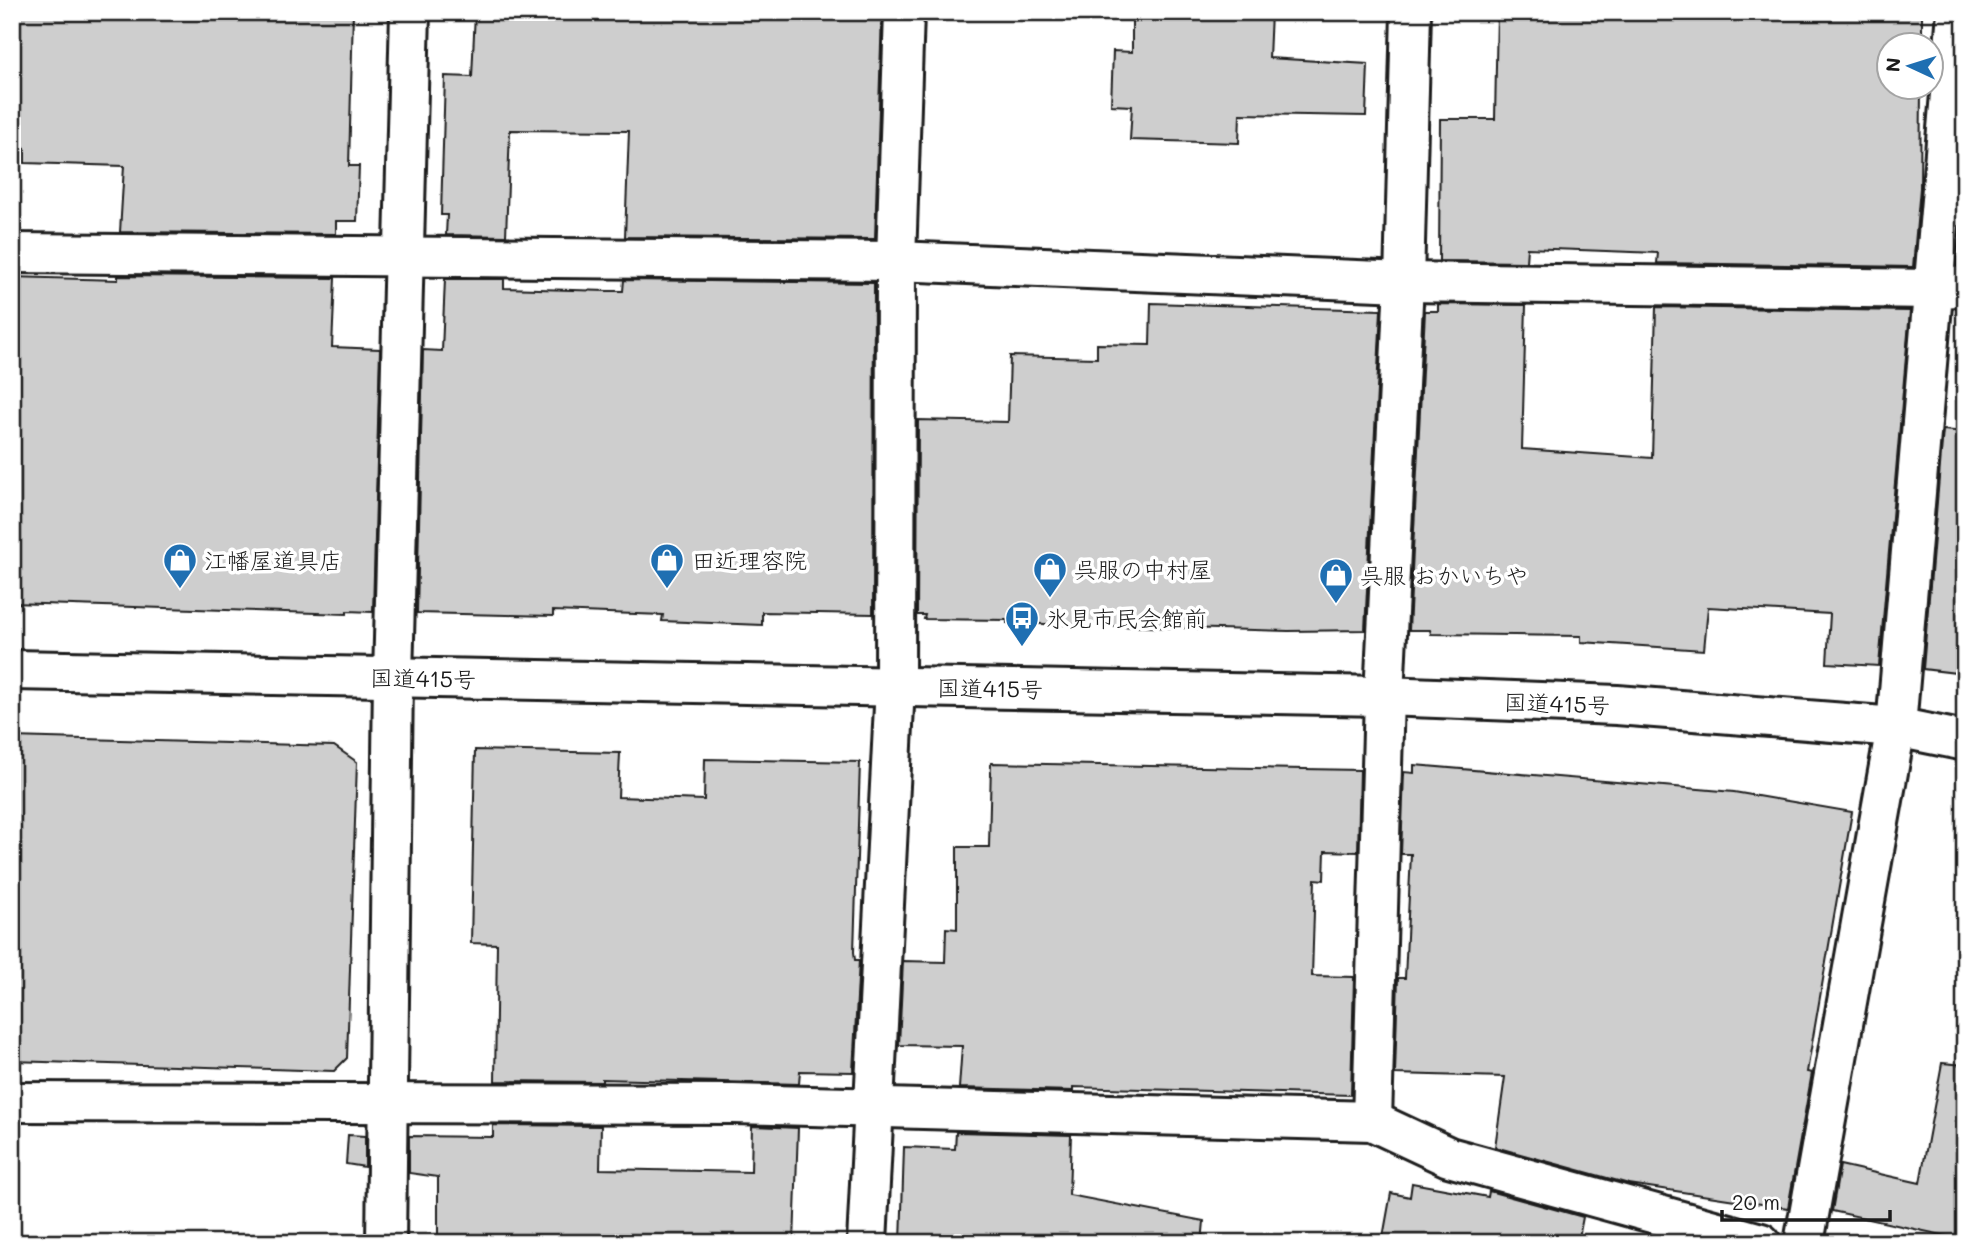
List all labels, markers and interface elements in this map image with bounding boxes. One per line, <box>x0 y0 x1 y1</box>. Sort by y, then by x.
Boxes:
north arrow <box>1876 32 1946 102</box>
text: N <box>1880 57 1906 73</box>
shop icon: 江幡屋道具店 <box>161 541 199 590</box>
shop icon: 田近理容院 <box>648 541 686 590</box>
place label: 江幡屋道具店 <box>204 545 342 575</box>
place label: 田近理容院 <box>692 545 807 575</box>
shop icon: 呉服の中村屋 <box>1031 550 1069 599</box>
place label: 呉服の中村屋 <box>1074 554 1212 584</box>
shop icon: 呉服 おかいちや <box>1317 556 1355 605</box>
place label: 呉服 おかいちや <box>1360 560 1528 590</box>
bus stop icon: 氷見市民会館前 <box>1003 599 1041 648</box>
place label: 氷見市民会館前 <box>1046 603 1207 633</box>
street label: 国道415号 <box>370 662 476 694</box>
street label: 国道415号 <box>937 672 1043 704</box>
street label: 国道415号 <box>1503 686 1611 720</box>
scale bar <box>1722 1178 1890 1222</box>
text: 20 m <box>1732 1188 1780 1215</box>

